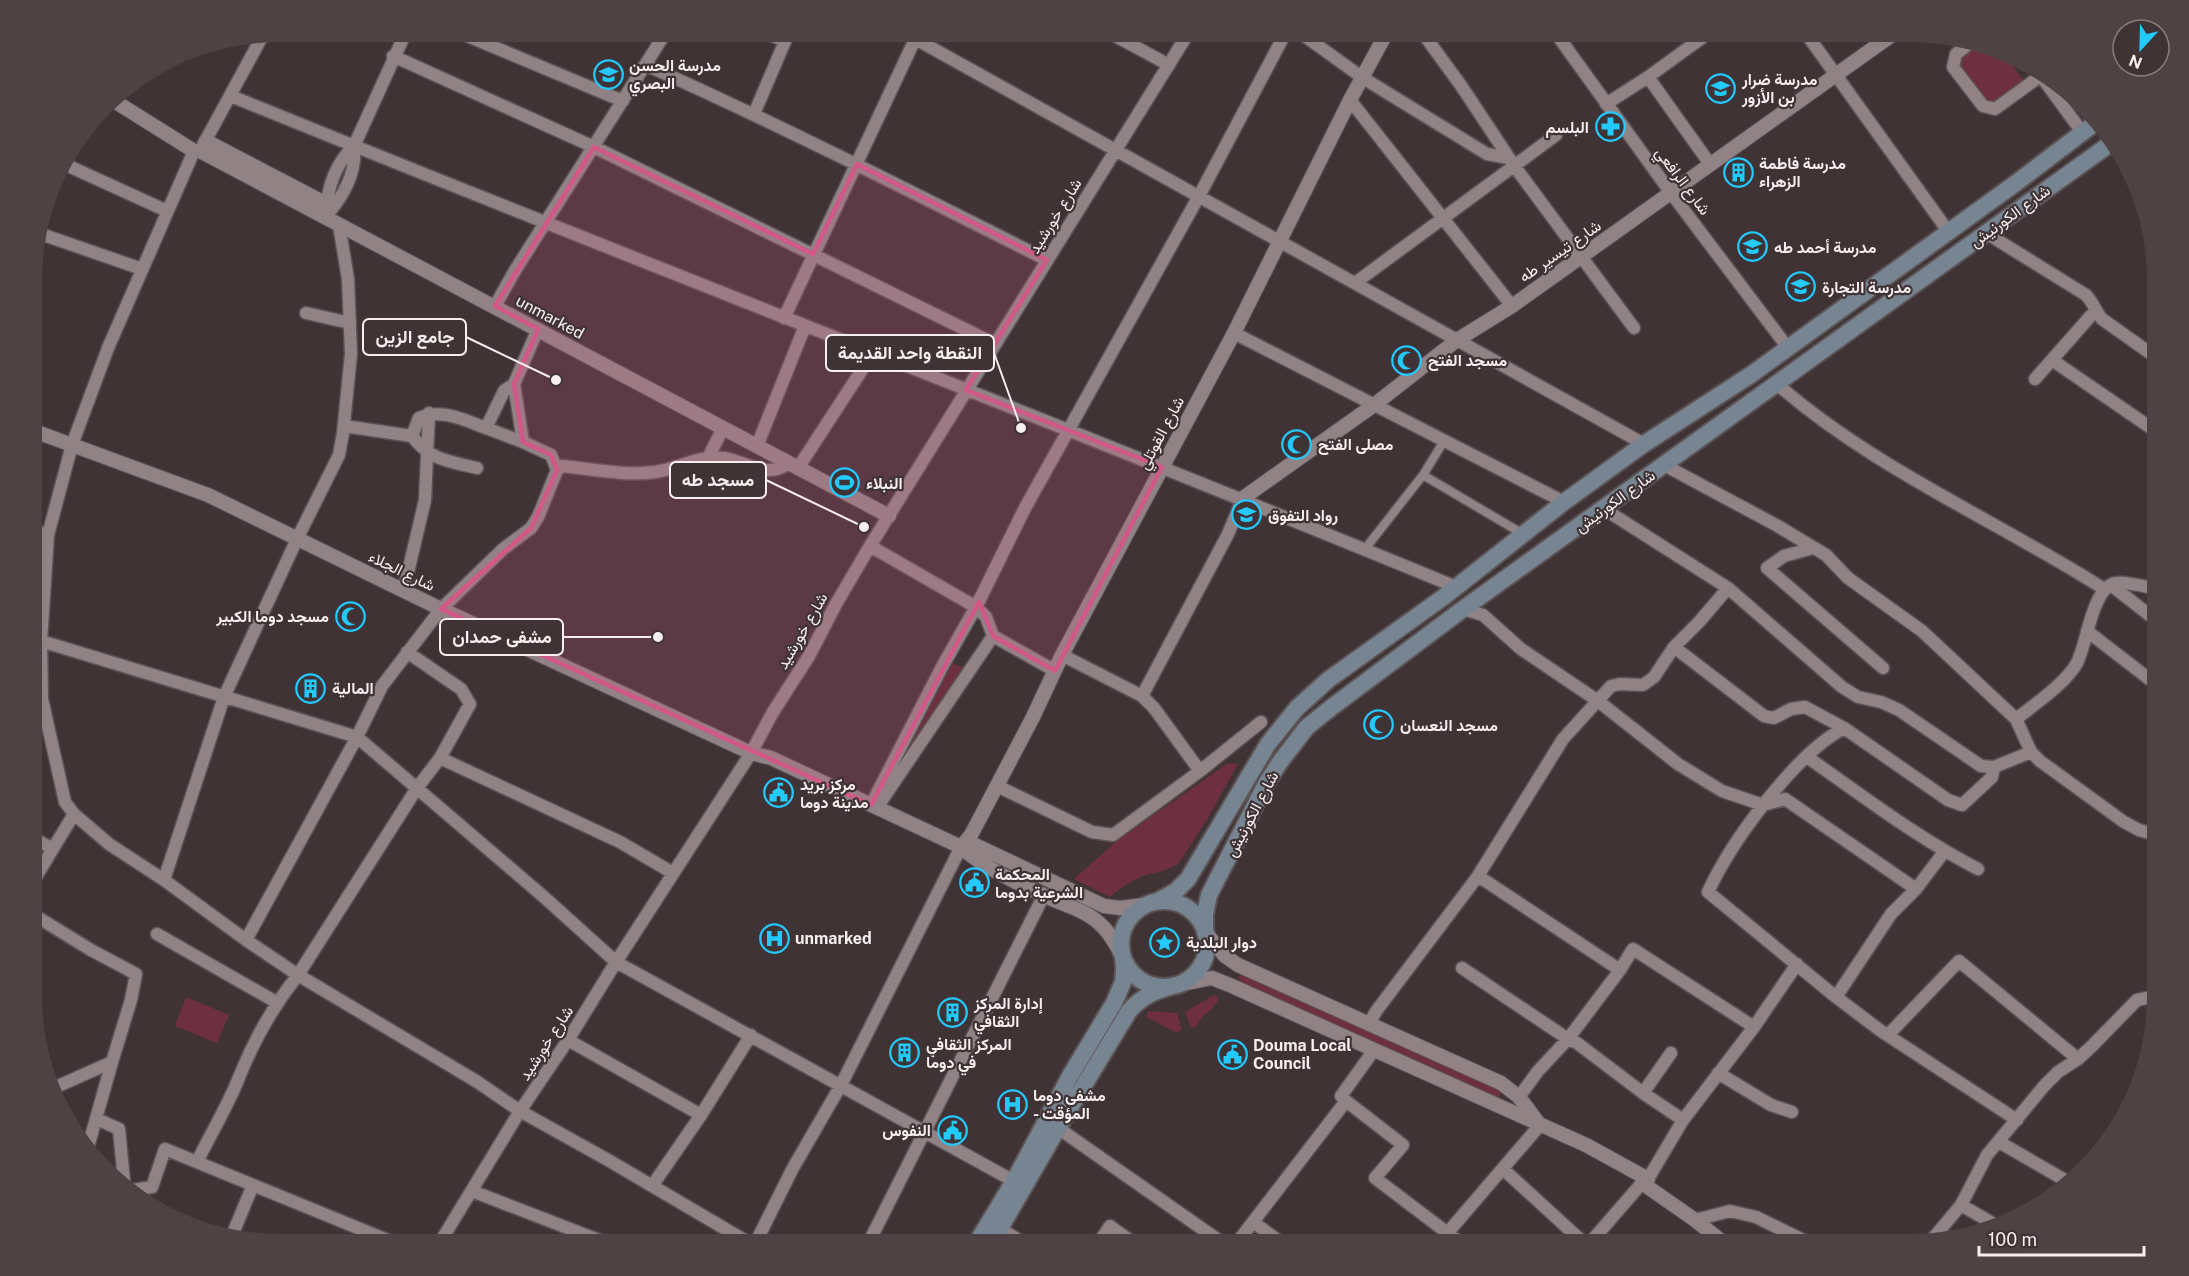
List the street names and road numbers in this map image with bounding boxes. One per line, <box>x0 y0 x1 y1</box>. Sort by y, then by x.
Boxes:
street label: شارع الرافعي <box>1648 143 1715 221</box>
street label: شارع خورشيد <box>1024 175 1087 258</box>
street label: شارع الكورنيش <box>1966 181 2055 253</box>
street label: شارع تيسير طه <box>1515 216 1606 288</box>
street label: unmarked <box>513 291 587 343</box>
street label: شارع القوتلي <box>1134 393 1192 475</box>
street label: شارع الكورنيش <box>1571 466 1660 538</box>
street label: شارع الجلاء <box>365 547 438 597</box>
street label: شارع خورشيد <box>773 589 833 674</box>
street label: شارع الكورنيش <box>1221 768 1284 861</box>
street label: شارع خورشيد <box>515 1002 579 1085</box>

